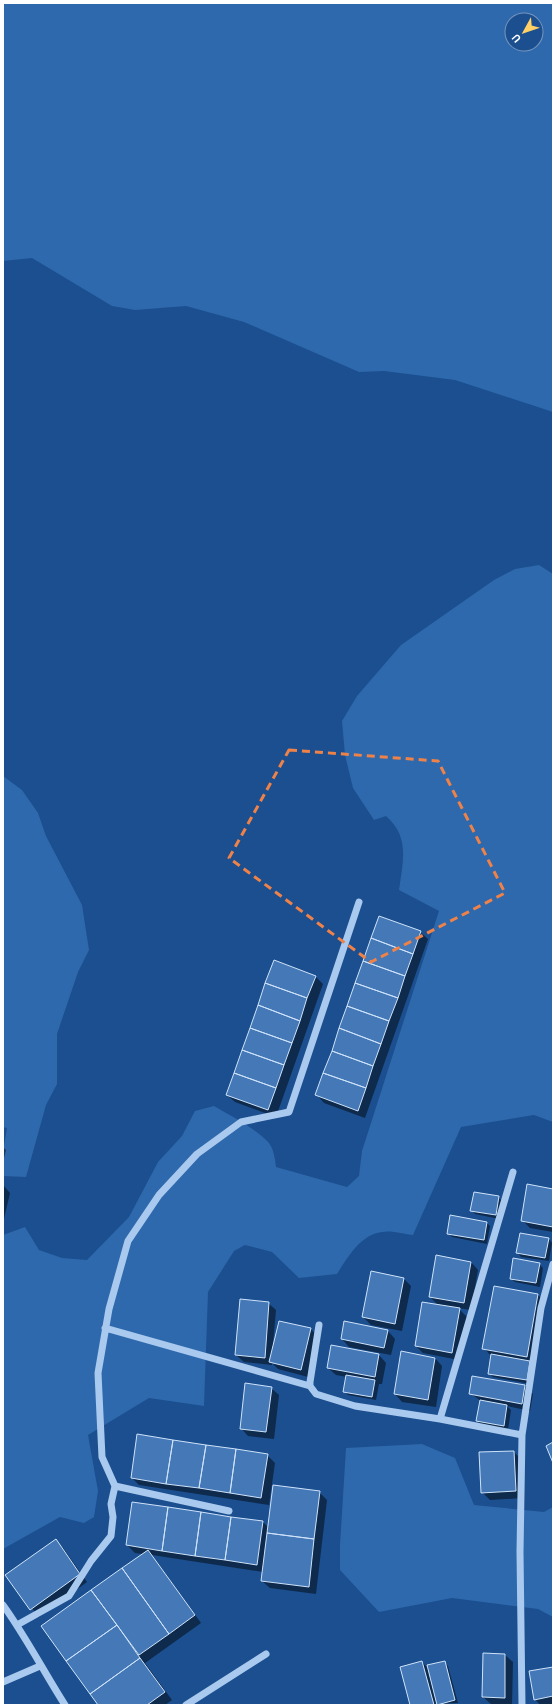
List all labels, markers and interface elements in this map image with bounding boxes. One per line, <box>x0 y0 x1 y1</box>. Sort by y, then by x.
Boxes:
north arrow <box>504 12 544 52</box>
text: U <box>509 31 524 46</box>

